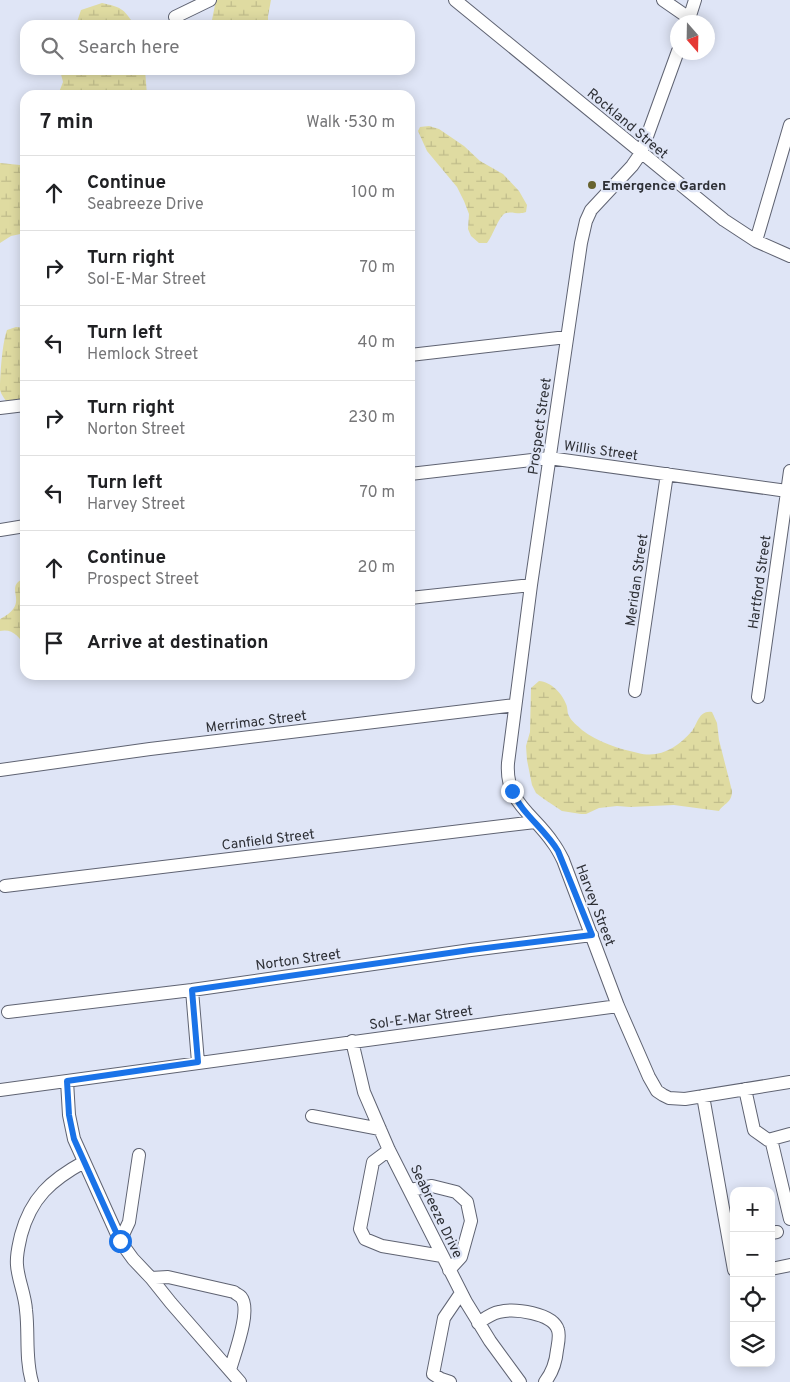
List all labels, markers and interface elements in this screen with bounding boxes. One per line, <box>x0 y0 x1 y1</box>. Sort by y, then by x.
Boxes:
north arrow <box>670 15 715 60</box>
search box <box>20 20 415 75</box>
icon: search <box>38 34 66 62</box>
text: Search here <box>78 36 180 60</box>
street label: Rockland Street <box>583 85 671 163</box>
text: 7 min <box>40 109 93 136</box>
text: Walk · 530 m <box>306 113 395 133</box>
text: Continue <box>87 171 166 195</box>
place label: Emergence Garden <box>602 178 726 195</box>
icon: ahead <box>40 179 68 207</box>
marker: Emergence Garden <box>586 179 598 191</box>
text: 100 m <box>351 183 395 203</box>
text: Seabreeze Drive <box>87 195 204 215</box>
text: Turn right <box>87 246 175 270</box>
icon: right <box>40 254 68 282</box>
text: 70 m <box>360 258 395 278</box>
text: Sol-E-Mar Street <box>87 270 206 290</box>
text: Turn left <box>87 321 163 345</box>
icon: left <box>40 329 68 357</box>
text: 40 m <box>357 333 395 353</box>
text: Hemlock Street <box>87 345 198 365</box>
street label: Prospect Street <box>525 376 556 476</box>
text: Turn right <box>87 396 175 420</box>
icon: right <box>40 404 68 432</box>
text: 230 m <box>348 408 395 428</box>
text: Norton Street <box>87 420 185 440</box>
street label: Willis Street <box>563 438 639 465</box>
text: Turn left <box>87 471 163 495</box>
icon: left <box>40 479 68 507</box>
text: 70 m <box>360 483 395 503</box>
text: Harvey Street <box>87 495 185 515</box>
street label: Meridan Street <box>623 533 652 627</box>
street label: Hartford Street <box>745 534 775 630</box>
text: Continue <box>87 546 166 570</box>
icon: ahead <box>40 554 68 582</box>
text: 20 m <box>358 558 395 578</box>
text: Prospect Street <box>87 570 199 590</box>
icon: arrive <box>40 629 68 657</box>
text: Arrive at destination <box>87 631 268 655</box>
street label: Merrimac Street <box>205 708 308 737</box>
route end <box>501 780 524 803</box>
street label: Canfield Street <box>221 826 316 855</box>
street label: Harvey Street <box>571 862 618 949</box>
street label: Norton Street <box>254 946 342 975</box>
street label: Sol-E-Mar Street <box>368 1003 474 1034</box>
street label: Seabreeze Drive <box>406 1162 466 1261</box>
map controls <box>730 1187 775 1367</box>
button: + <box>730 1187 775 1232</box>
route start <box>109 1230 132 1253</box>
button: − <box>730 1232 775 1277</box>
button: locate <box>730 1277 775 1322</box>
button: layers <box>730 1322 775 1367</box>

